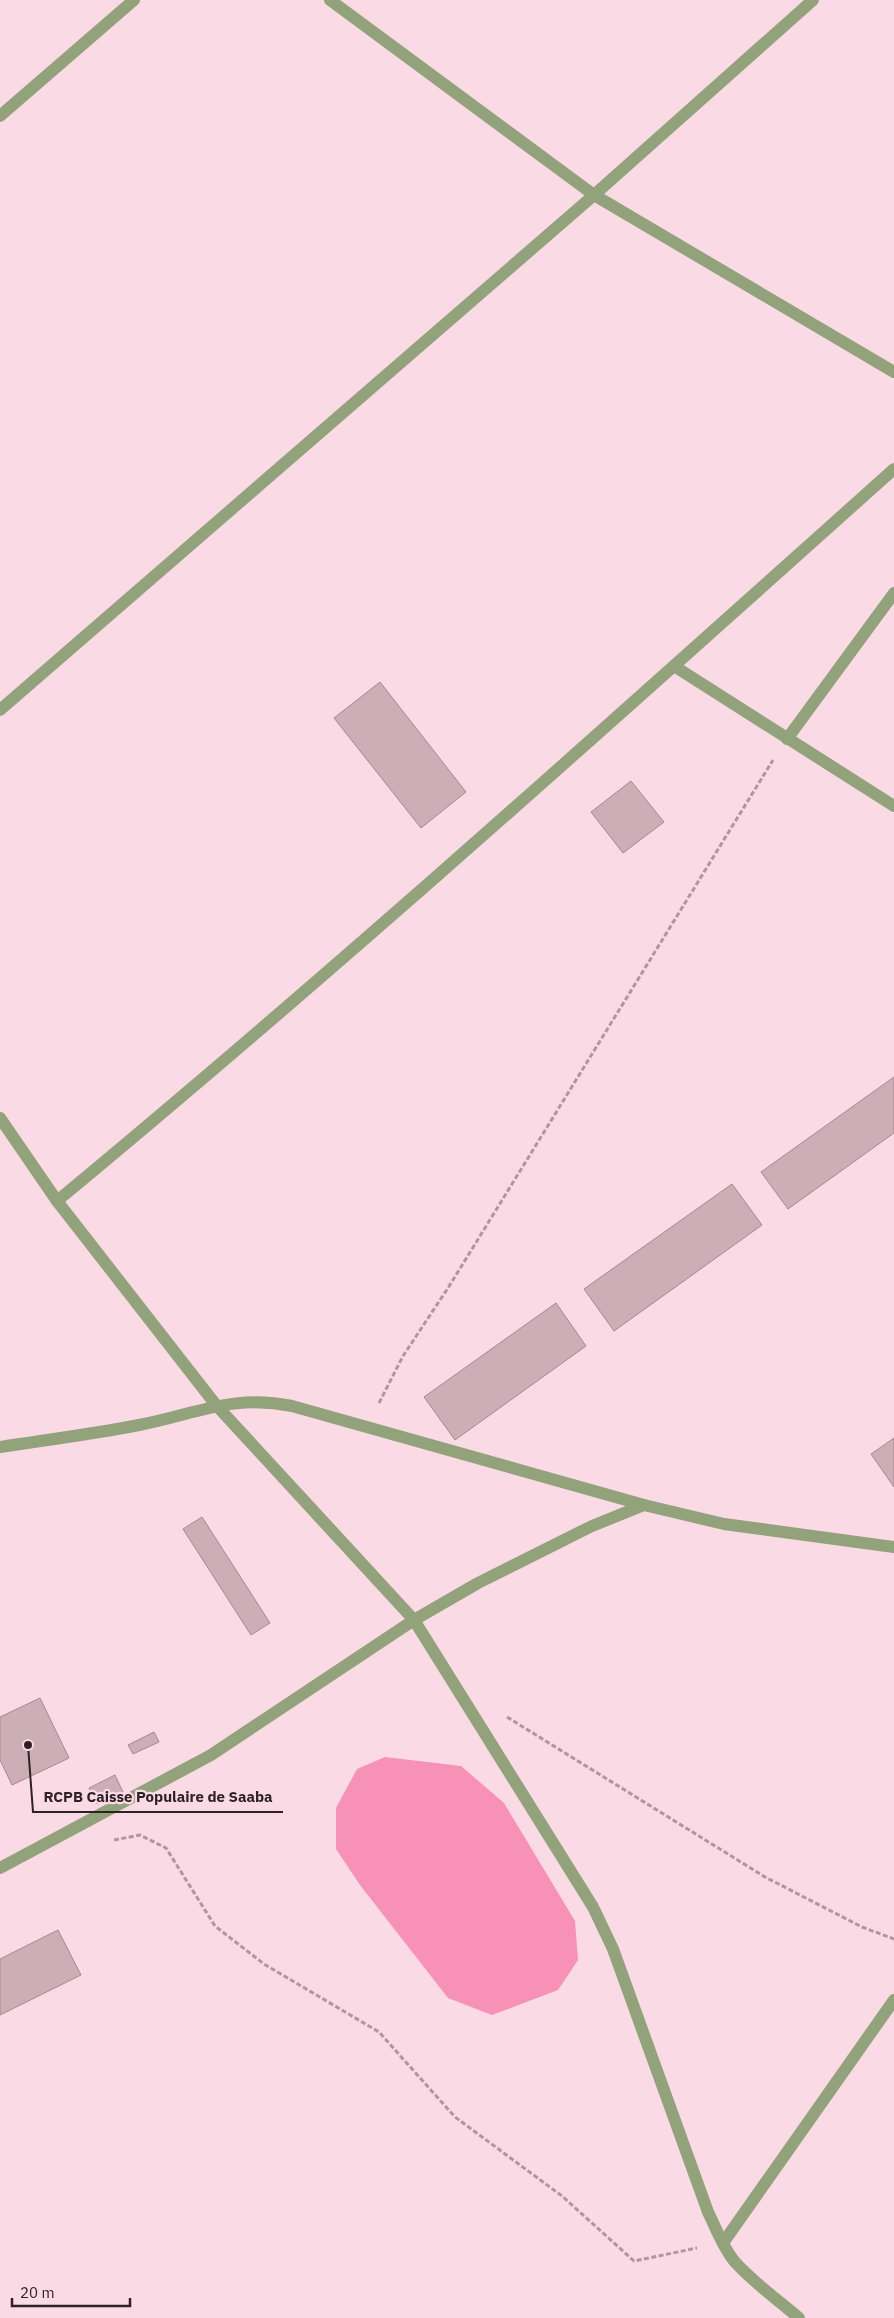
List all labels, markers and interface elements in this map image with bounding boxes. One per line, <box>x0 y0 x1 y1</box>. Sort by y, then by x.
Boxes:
callout: RCPB Caisse Populaire de Saaba <box>33 1782 283 1812</box>
text: RCPB Caisse Populaire de Saaba <box>43 1787 273 1806</box>
scale bar <box>12 2276 130 2308</box>
text: 20 m <box>20 2283 55 2302</box>

